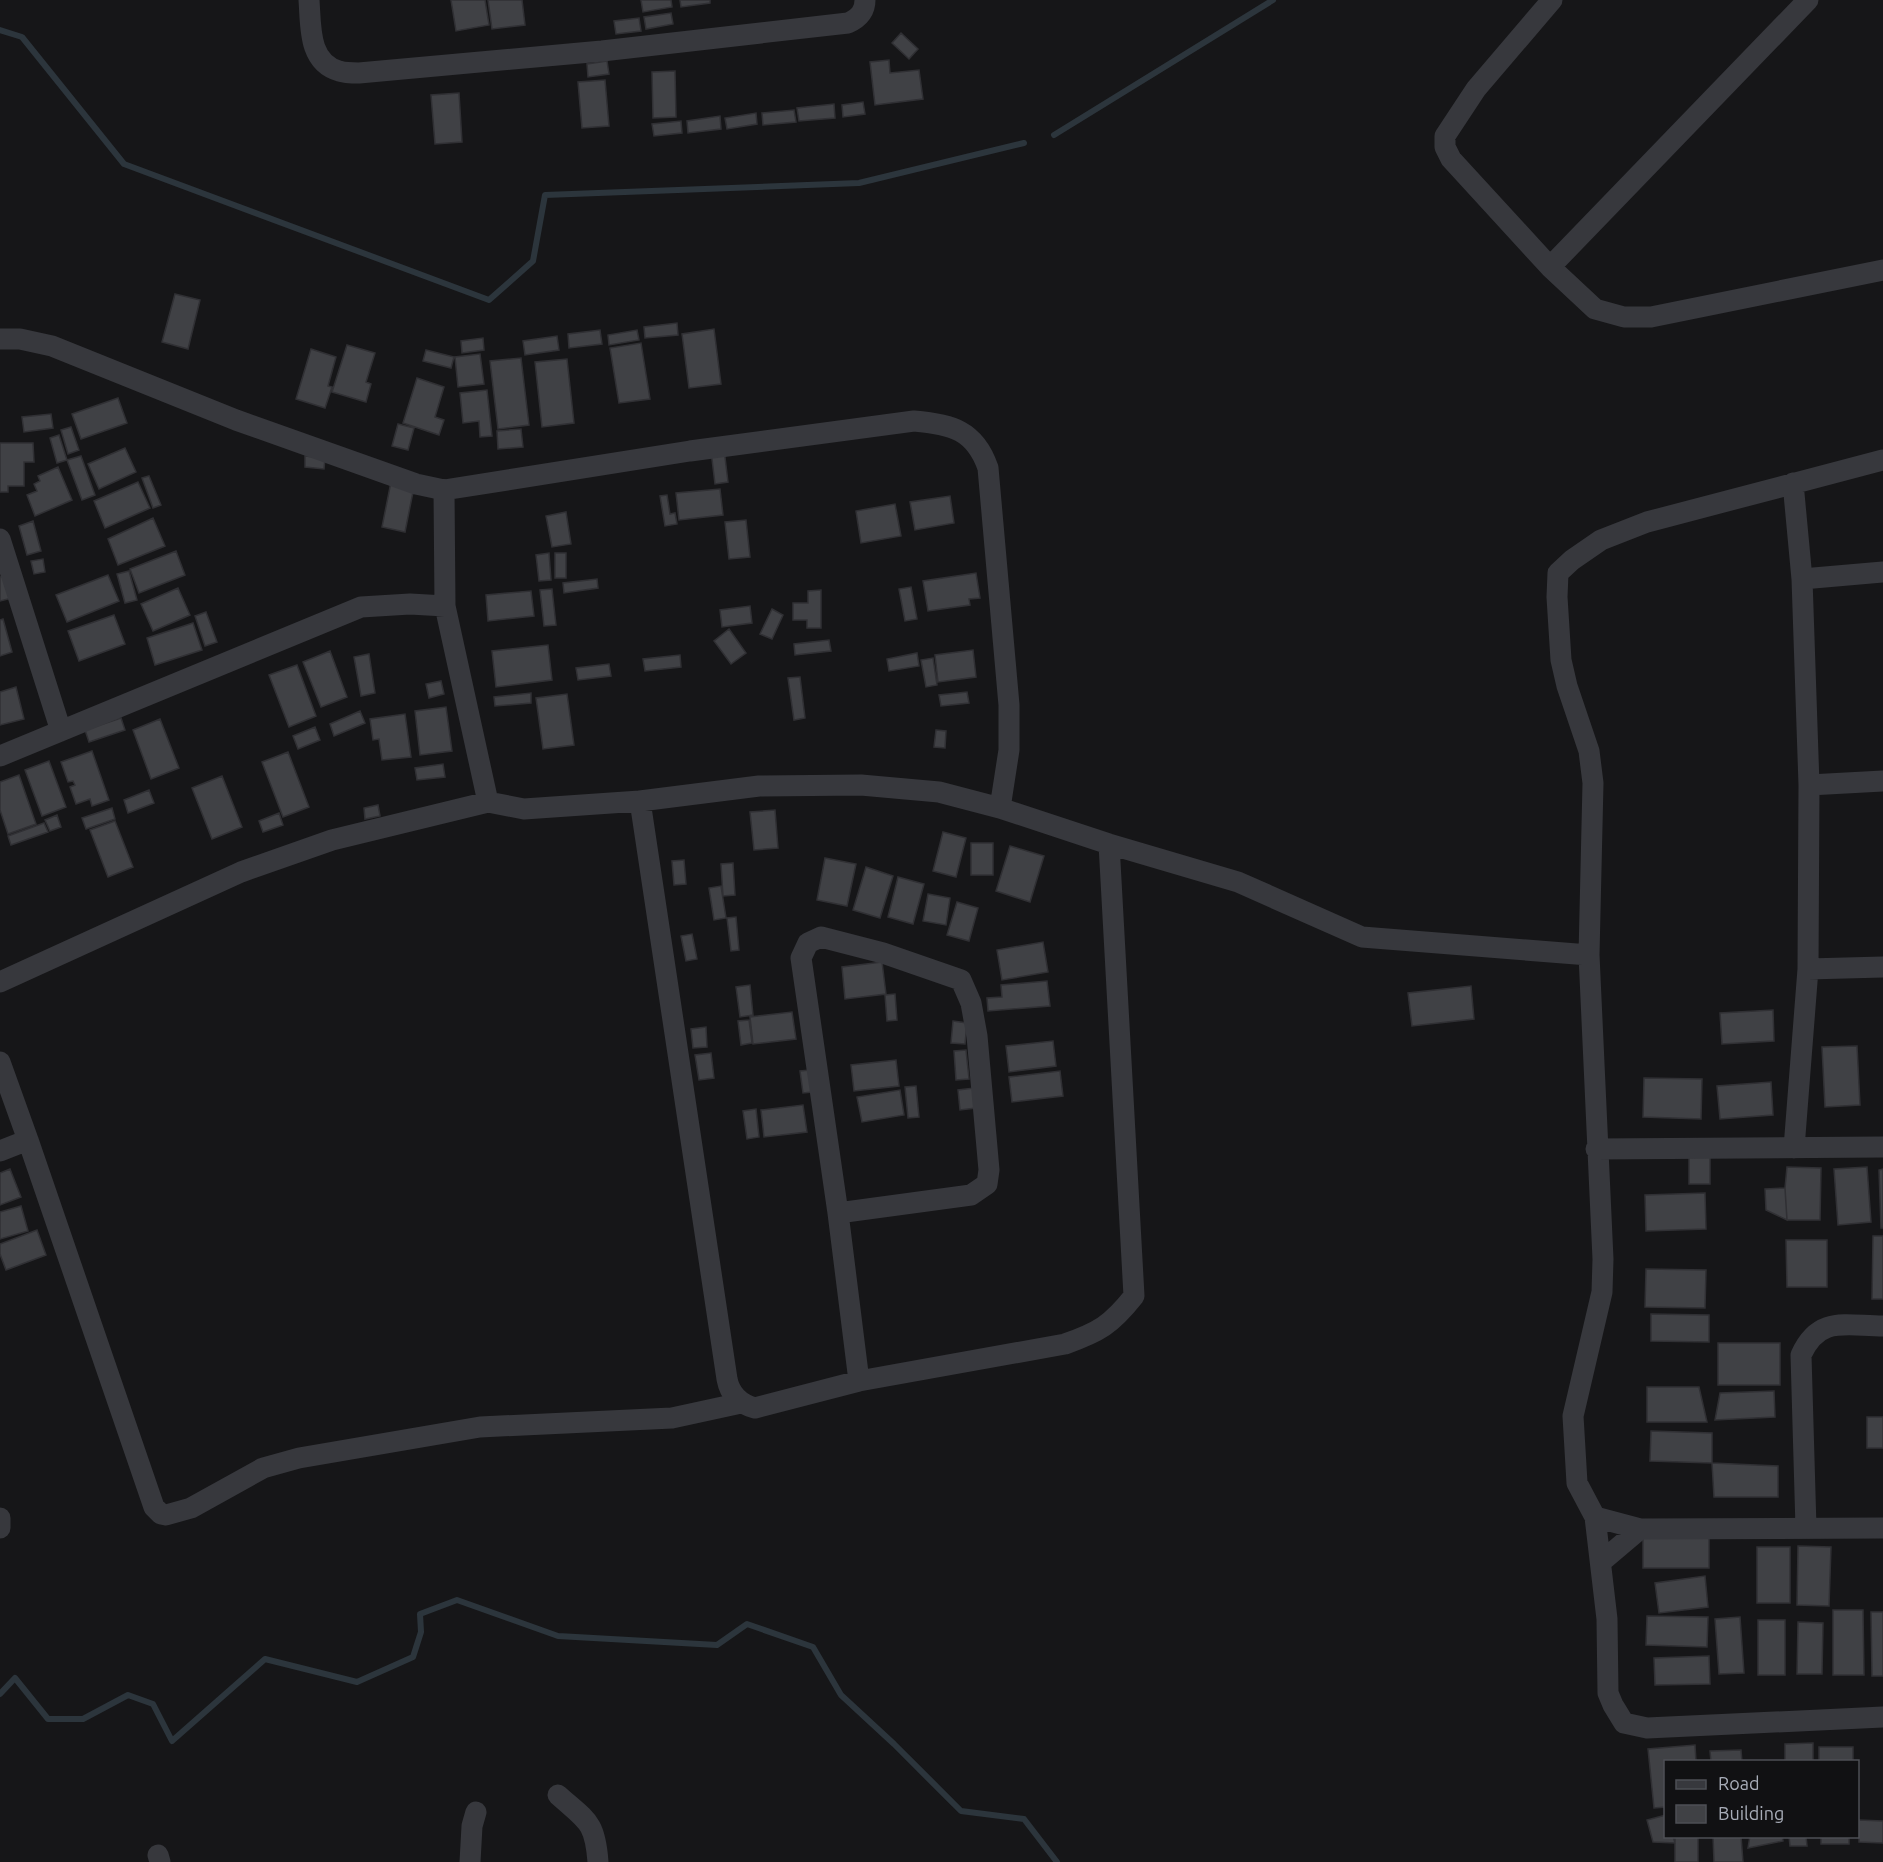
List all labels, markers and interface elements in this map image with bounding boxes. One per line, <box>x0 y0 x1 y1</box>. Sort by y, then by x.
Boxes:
legend <box>1664 1760 1859 1838</box>
text: Road <box>1718 1773 1760 1793</box>
text: Building <box>1718 1803 1784 1823</box>

